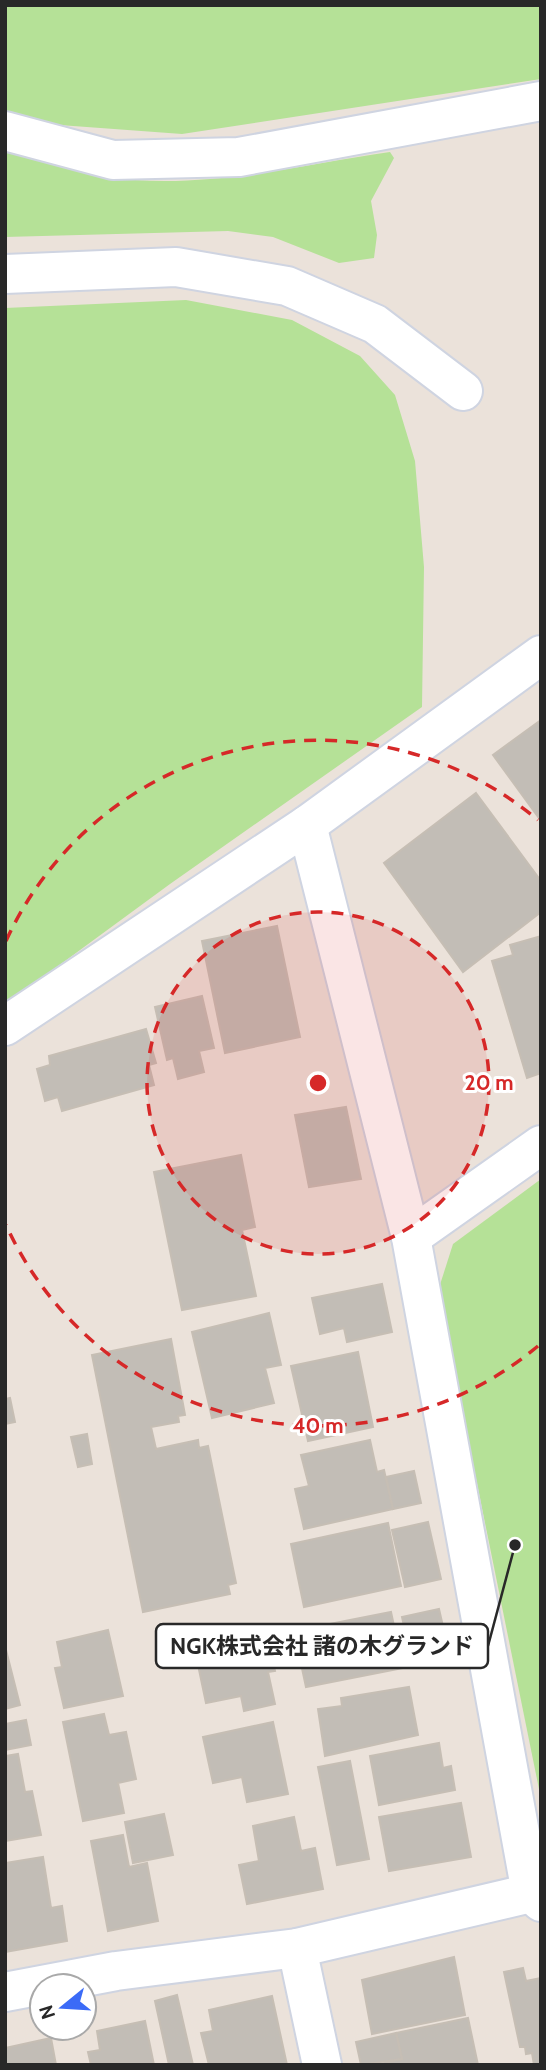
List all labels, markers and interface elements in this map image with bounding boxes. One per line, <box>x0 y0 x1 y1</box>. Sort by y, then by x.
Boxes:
text: 20 m <box>465 1070 513 1095</box>
centre of rings <box>306 1071 330 1095</box>
text: 40 m <box>293 1413 343 1438</box>
callout: NGK株式会社 諸の木グランド <box>156 1624 488 1668</box>
text: NGK株式会社 諸の木グランド <box>170 1632 474 1660</box>
north arrow <box>28 1972 98 2042</box>
text: N <box>34 2002 60 2022</box>

